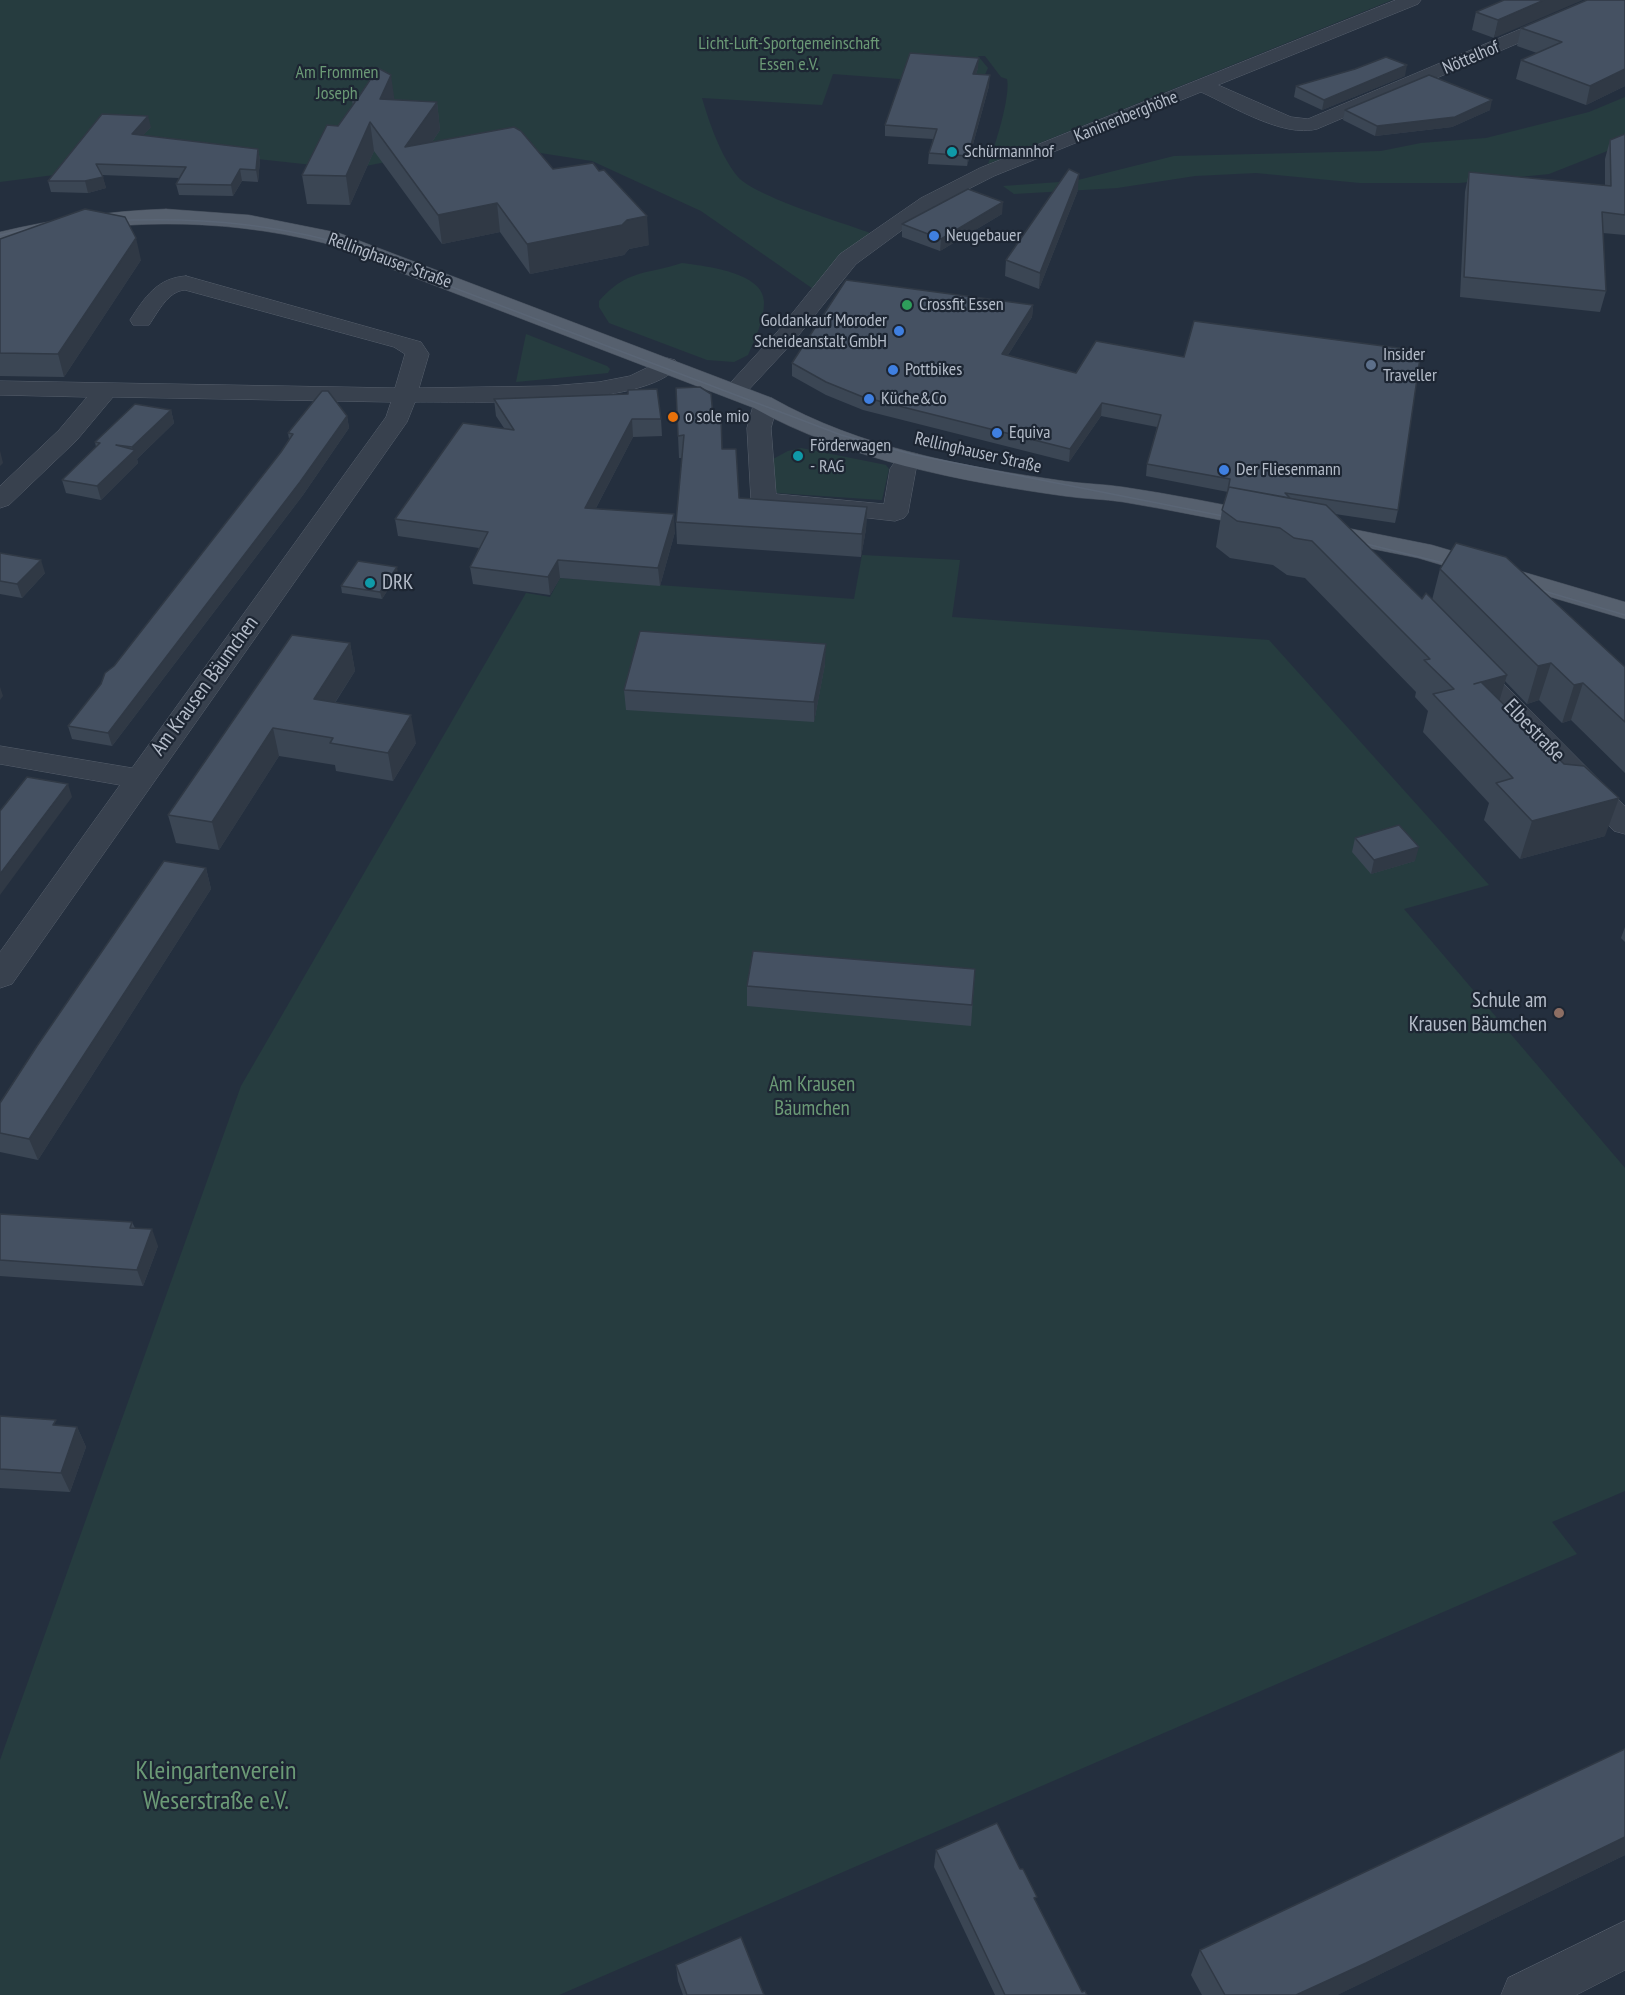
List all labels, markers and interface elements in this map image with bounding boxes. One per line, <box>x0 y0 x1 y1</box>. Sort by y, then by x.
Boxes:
park label: Licht-Luft-Sportgemeinschaft Essen e.V. <box>698 33 880 76</box>
street label: Nöttelhof <box>1440 37 1502 79</box>
park label: Am Frommen Joseph <box>296 62 378 104</box>
street label: Kaninenberghöhe <box>1071 86 1181 148</box>
place label: Schürmannhof <box>964 141 1054 163</box>
marker: Schürmannhof <box>945 145 959 159</box>
place label: Neugebauer <box>946 225 1021 247</box>
street label: Rellinghauser Straße <box>325 229 455 293</box>
marker: Neugebauer <box>927 229 941 243</box>
place label: Crossfit Essen <box>919 294 1004 316</box>
marker: Crossfit Essen <box>900 298 914 312</box>
place label: Goldankauf Moroder Scheideanstalt GmbH <box>754 310 887 352</box>
marker: Goldankauf Moroder Scheideanstalt GmbH <box>892 324 906 338</box>
place label: Insider Traveller <box>1383 344 1437 386</box>
marker: Insider Traveller <box>1364 358 1378 372</box>
place label: Pottbikes <box>905 359 962 381</box>
marker: Pottbikes <box>886 363 900 377</box>
place label: Küche&Co <box>881 388 947 410</box>
marker: Küche&Co <box>862 392 876 406</box>
place label: o sole mio <box>685 406 749 428</box>
marker: o sole mio <box>666 410 680 424</box>
place label: Equiva <box>1009 422 1050 444</box>
marker: Equiva <box>990 426 1004 440</box>
street label: Rellinghauser Straße <box>912 428 1044 478</box>
place label: Förderwagen - RAG <box>810 435 891 478</box>
marker: Förderwagen - RAG <box>791 449 805 463</box>
place label: Der Fliesenmann <box>1236 459 1341 481</box>
marker: Der Fliesenmann <box>1217 463 1231 477</box>
place label: DRK <box>382 570 413 596</box>
marker: DRK <box>363 576 377 590</box>
street label: Am Krausen Bäumchen <box>146 611 264 761</box>
street label: Elbestraße <box>1498 694 1570 768</box>
place label: Schule am Krausen Bäumchen <box>1409 988 1547 1038</box>
marker: Schule am Krausen Bäumchen <box>1552 1006 1566 1020</box>
park label: Am Krausen Bäumchen <box>769 1072 855 1122</box>
park label: Kleingartenverein Weserstraße e.V. <box>136 1756 296 1817</box>

